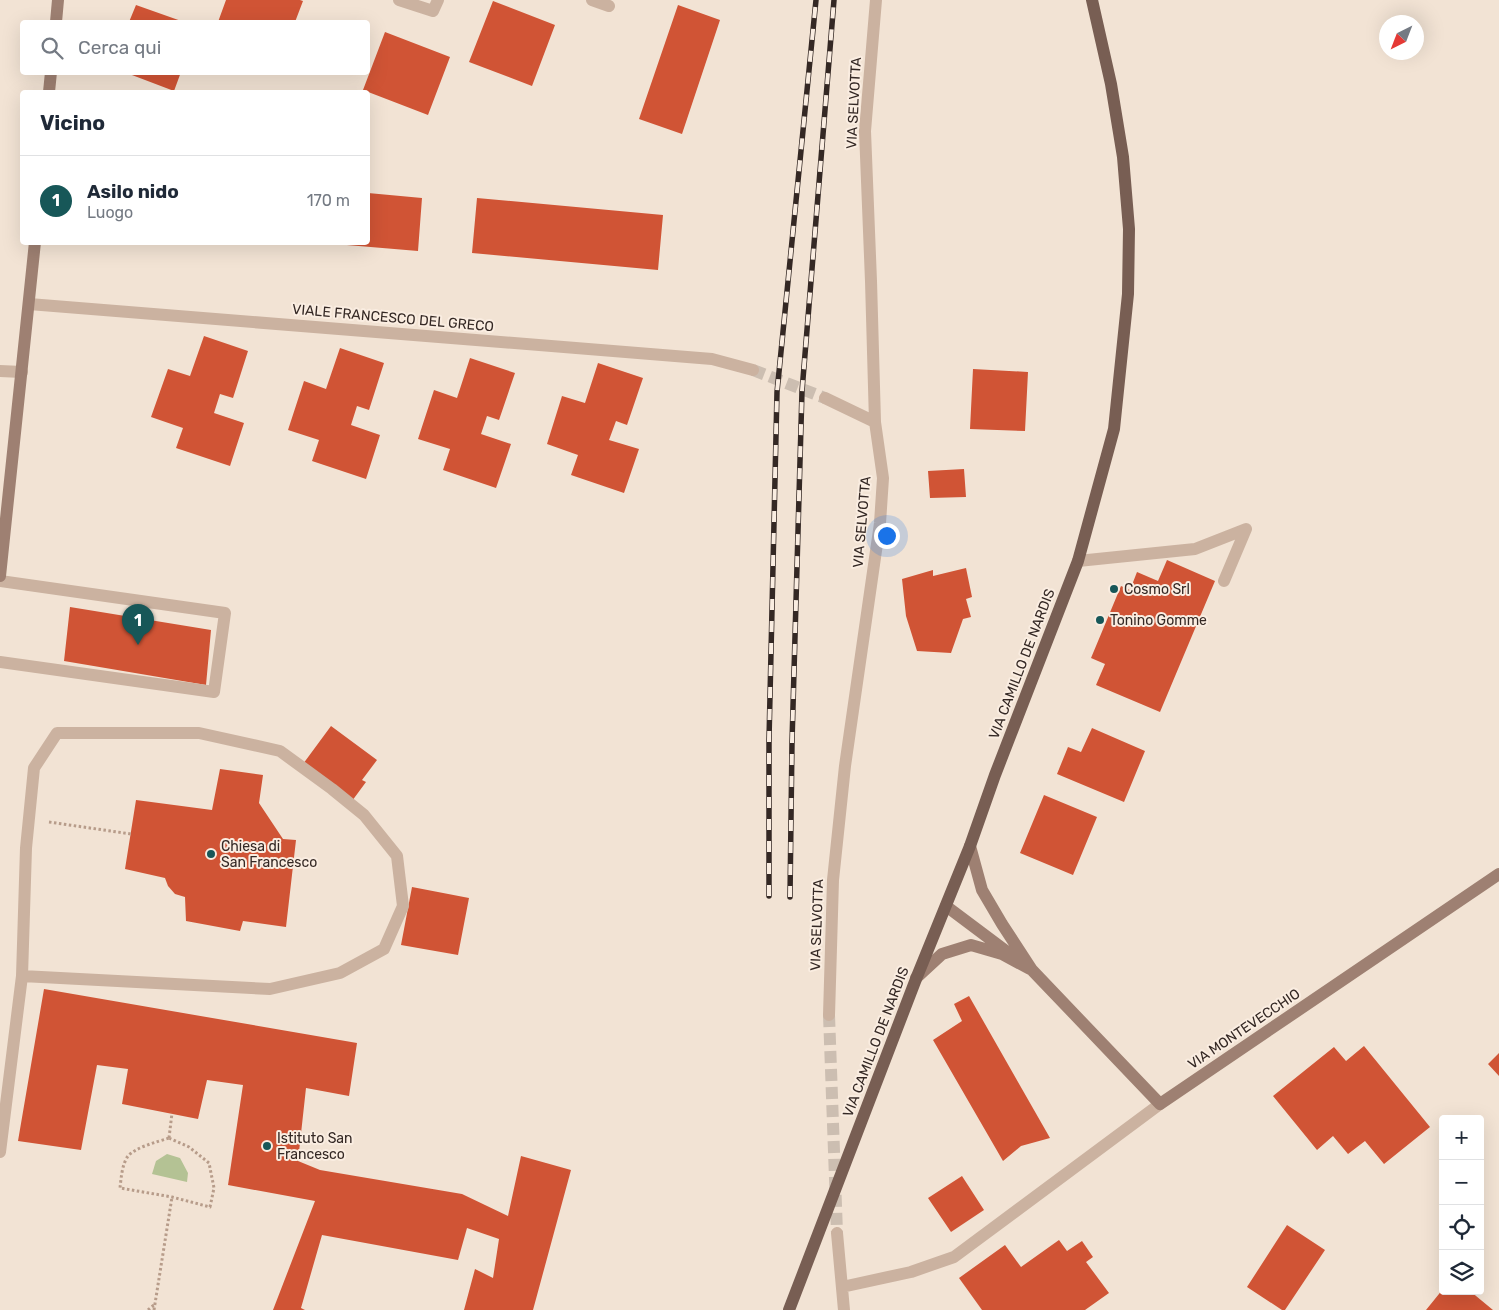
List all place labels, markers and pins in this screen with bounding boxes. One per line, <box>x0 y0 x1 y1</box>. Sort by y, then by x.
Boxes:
place label: Cosmo Srl <box>1124 581 1190 598</box>
marker: Cosmo Srl <box>1108 583 1120 595</box>
pin: 1 <box>122 604 154 645</box>
place label: Tonino Gomme <box>1110 612 1207 629</box>
marker: Tonino Gomme <box>1094 614 1106 626</box>
place label: Chiesa di San Francesco <box>221 838 317 871</box>
marker: Chiesa di San Francesco <box>205 848 217 860</box>
place label: Istituto San Francesco <box>277 1130 353 1163</box>
marker: Istituto San Francesco <box>261 1140 273 1152</box>

